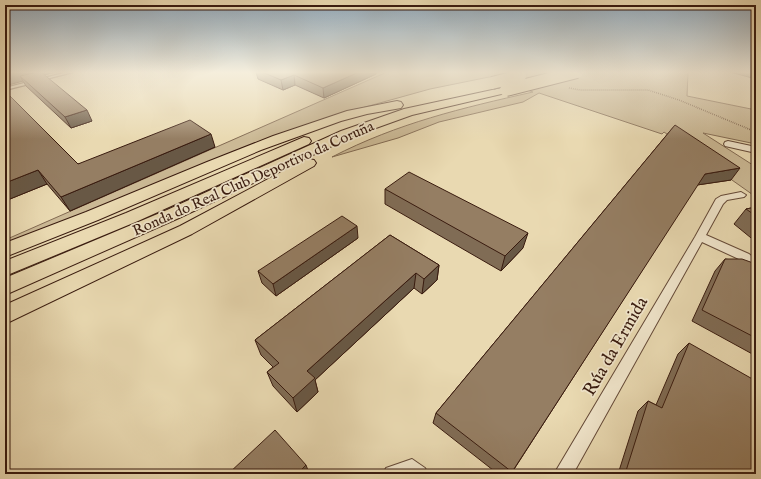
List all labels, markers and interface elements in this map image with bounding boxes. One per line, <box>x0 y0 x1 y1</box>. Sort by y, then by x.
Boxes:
street label: Ronda do Real Club Deportivo da Coruña <box>130 116 377 240</box>
street label: Rúa da Ermida <box>579 293 654 401</box>

